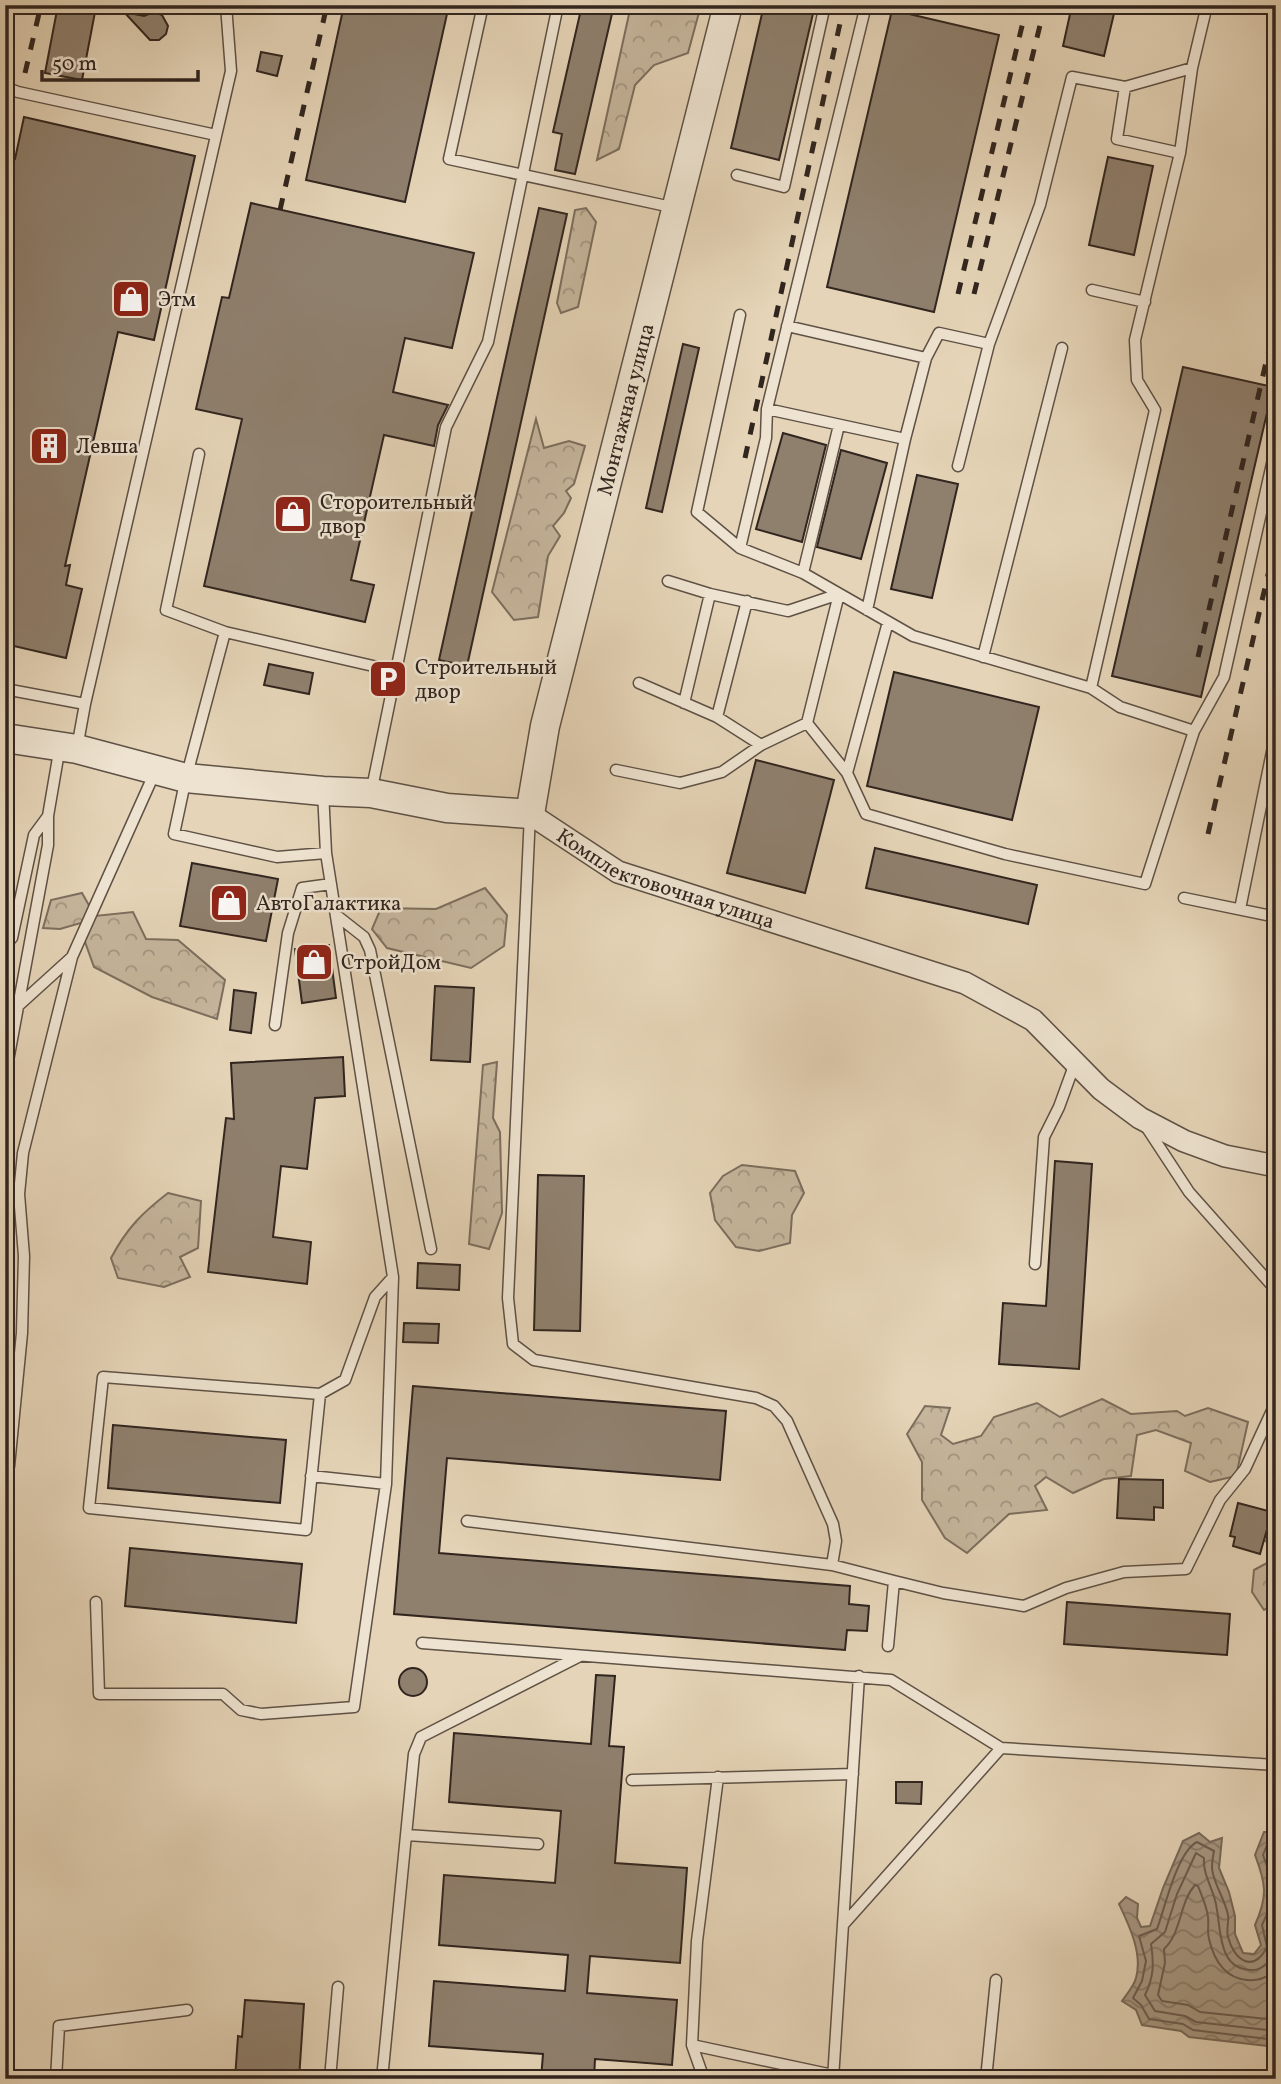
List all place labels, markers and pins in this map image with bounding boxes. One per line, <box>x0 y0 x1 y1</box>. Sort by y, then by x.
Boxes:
shop icon: Этм <box>110 278 152 320</box>
place label: Этм <box>158 286 196 315</box>
building icon: Левша <box>28 425 70 467</box>
place label: Левша <box>76 433 139 462</box>
place label: Стороительный двор <box>320 489 473 542</box>
shop icon: Стороительный двор <box>272 493 314 535</box>
place label: Строительный двор <box>415 654 557 707</box>
parking icon: Строительный двор <box>367 658 409 700</box>
shop icon: АвтоГалактика <box>208 882 250 924</box>
place label: АвтоГалактика <box>256 890 401 919</box>
shop icon: СтройДом <box>293 941 335 983</box>
place label: СтройДом <box>341 949 441 978</box>

